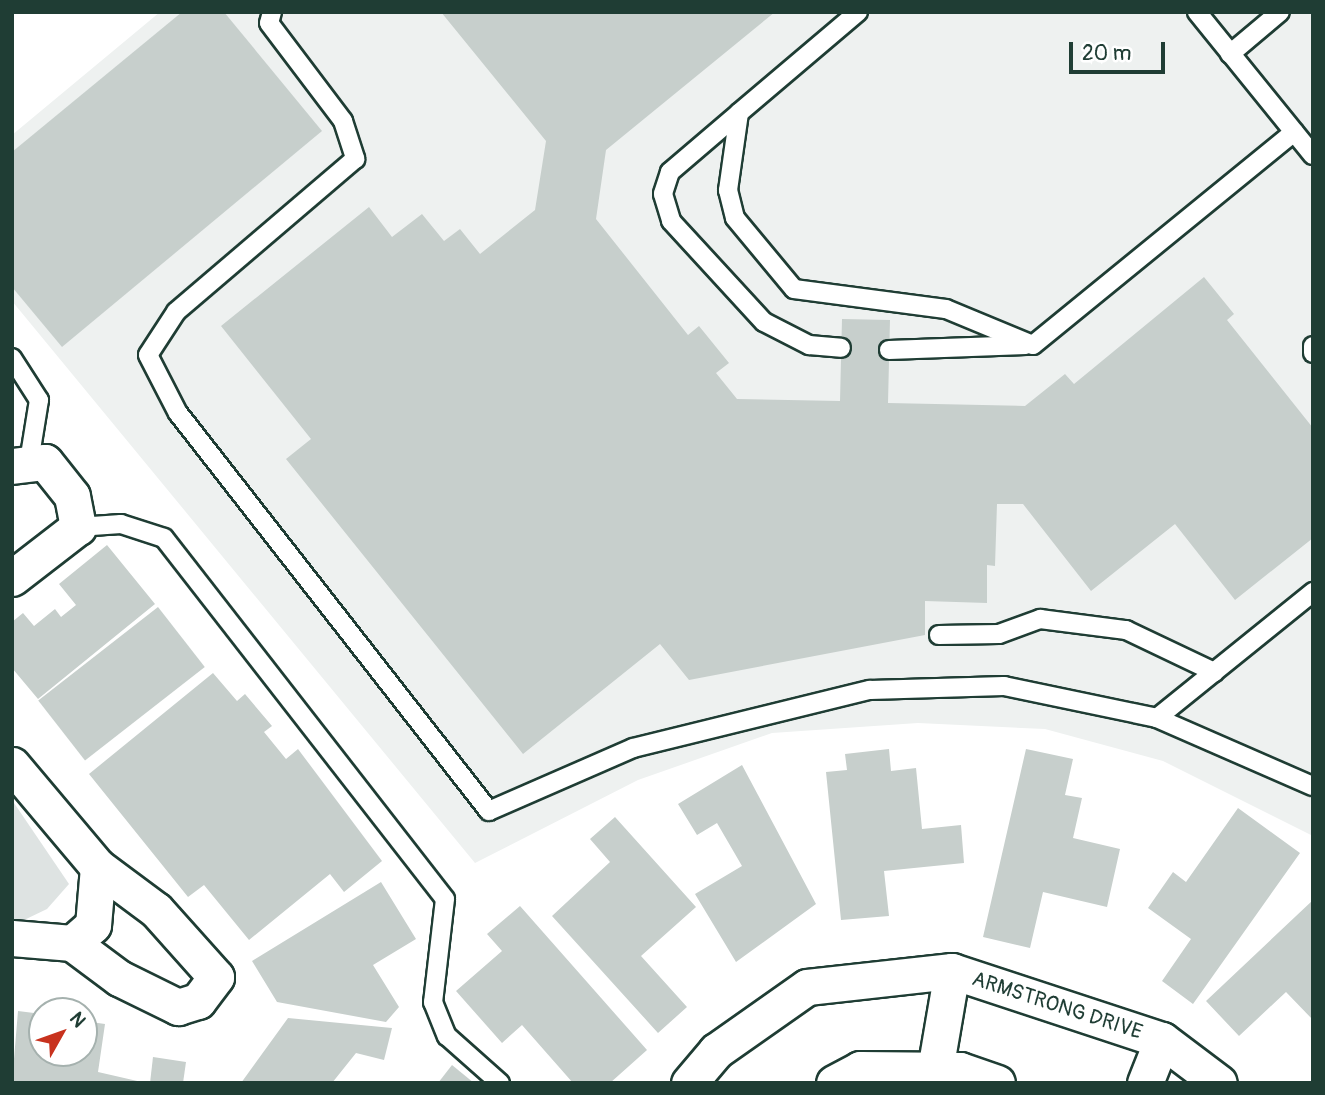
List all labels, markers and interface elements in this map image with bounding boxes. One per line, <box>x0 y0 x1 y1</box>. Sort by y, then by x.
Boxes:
scale bar <box>1073 28 1169 72</box>
text: 20 m <box>1082 40 1131 67</box>
street label: ARMSTRONG DRIVE <box>969 967 1145 1045</box>
north arrow <box>28 997 98 1067</box>
text: N <box>64 1007 91 1032</box>

